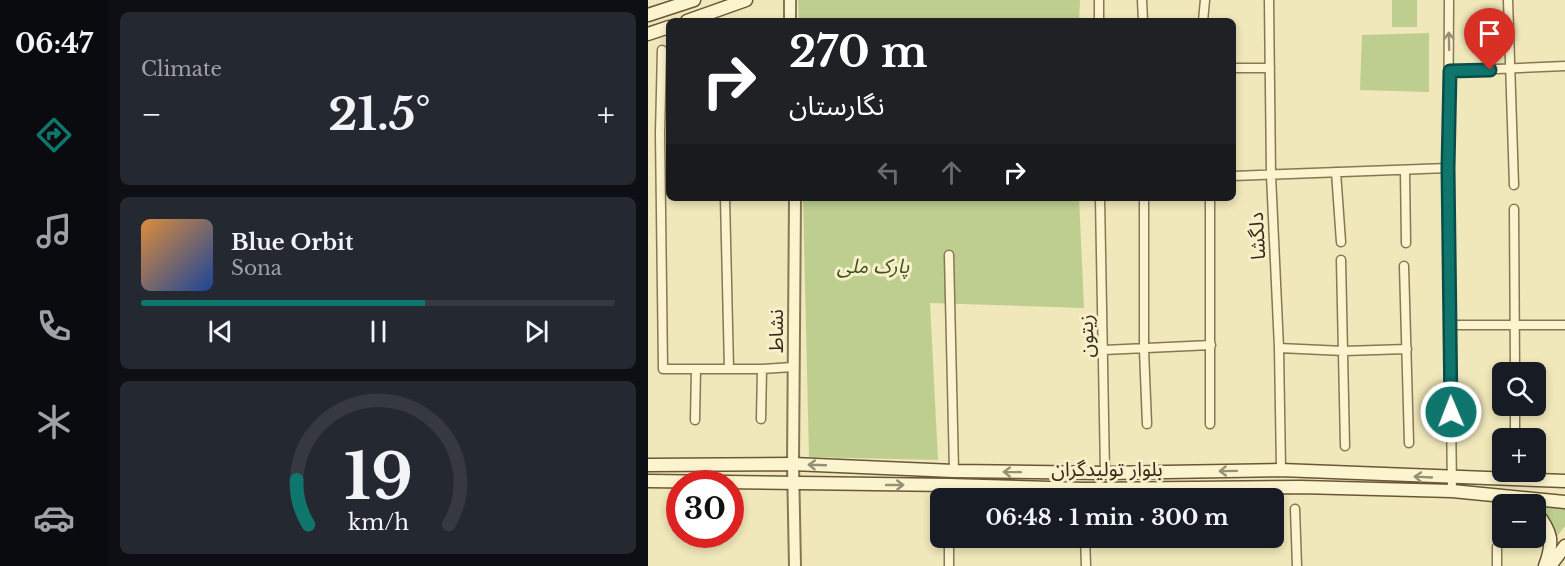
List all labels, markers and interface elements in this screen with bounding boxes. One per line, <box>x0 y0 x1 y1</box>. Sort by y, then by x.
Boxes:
pin <box>1464 8 1515 70</box>
icon: arrive <box>1473 17 1506 50</box>
text: 270 m <box>789 26 927 78</box>
text: 06:47 <box>15 27 93 60</box>
one-way arrow <box>1443 32 1455 52</box>
icon: right <box>690 42 768 120</box>
text: Climate <box>141 57 222 81</box>
text: 21.5° <box>328 86 431 142</box>
text: نگارستان <box>789 89 885 122</box>
text: − <box>141 94 162 135</box>
text: + <box>597 94 615 135</box>
icon: directions <box>33 114 75 156</box>
icon: left <box>872 156 905 189</box>
icon: ahead <box>935 156 968 189</box>
icon: right <box>998 156 1031 189</box>
icon: music <box>33 210 75 252</box>
street label: دلگشا <box>1244 212 1270 260</box>
text: Blue Orbit <box>231 229 353 256</box>
park label: پارک ملی <box>837 254 909 279</box>
text: Sona <box>231 256 282 280</box>
icon: phone <box>33 305 75 347</box>
street label: نشاط <box>764 309 788 353</box>
street label: زیتون <box>1074 314 1098 358</box>
icon: previous <box>204 315 237 348</box>
icon: pause <box>362 315 395 348</box>
icon: next <box>520 315 553 348</box>
map controls <box>1492 362 1546 548</box>
button: search <box>1492 362 1546 416</box>
position arrow <box>1419 380 1483 444</box>
icon: climate <box>33 401 75 443</box>
button: + <box>1492 428 1546 482</box>
text: 19 <box>343 438 413 516</box>
street label: بلوار تولیدگران <box>1051 457 1163 481</box>
one-way arrow <box>807 459 827 470</box>
one-way arrow <box>1218 465 1238 477</box>
one-way arrow <box>1002 466 1022 477</box>
speed limit sign: 30 <box>666 470 744 548</box>
one-way arrow <box>1413 471 1433 482</box>
one-way arrow <box>885 479 905 491</box>
button: − <box>1492 494 1546 548</box>
icon: car <box>33 497 75 539</box>
text: 06:48 · 1 min · 300 m <box>985 504 1229 531</box>
text: km/h <box>348 509 409 536</box>

